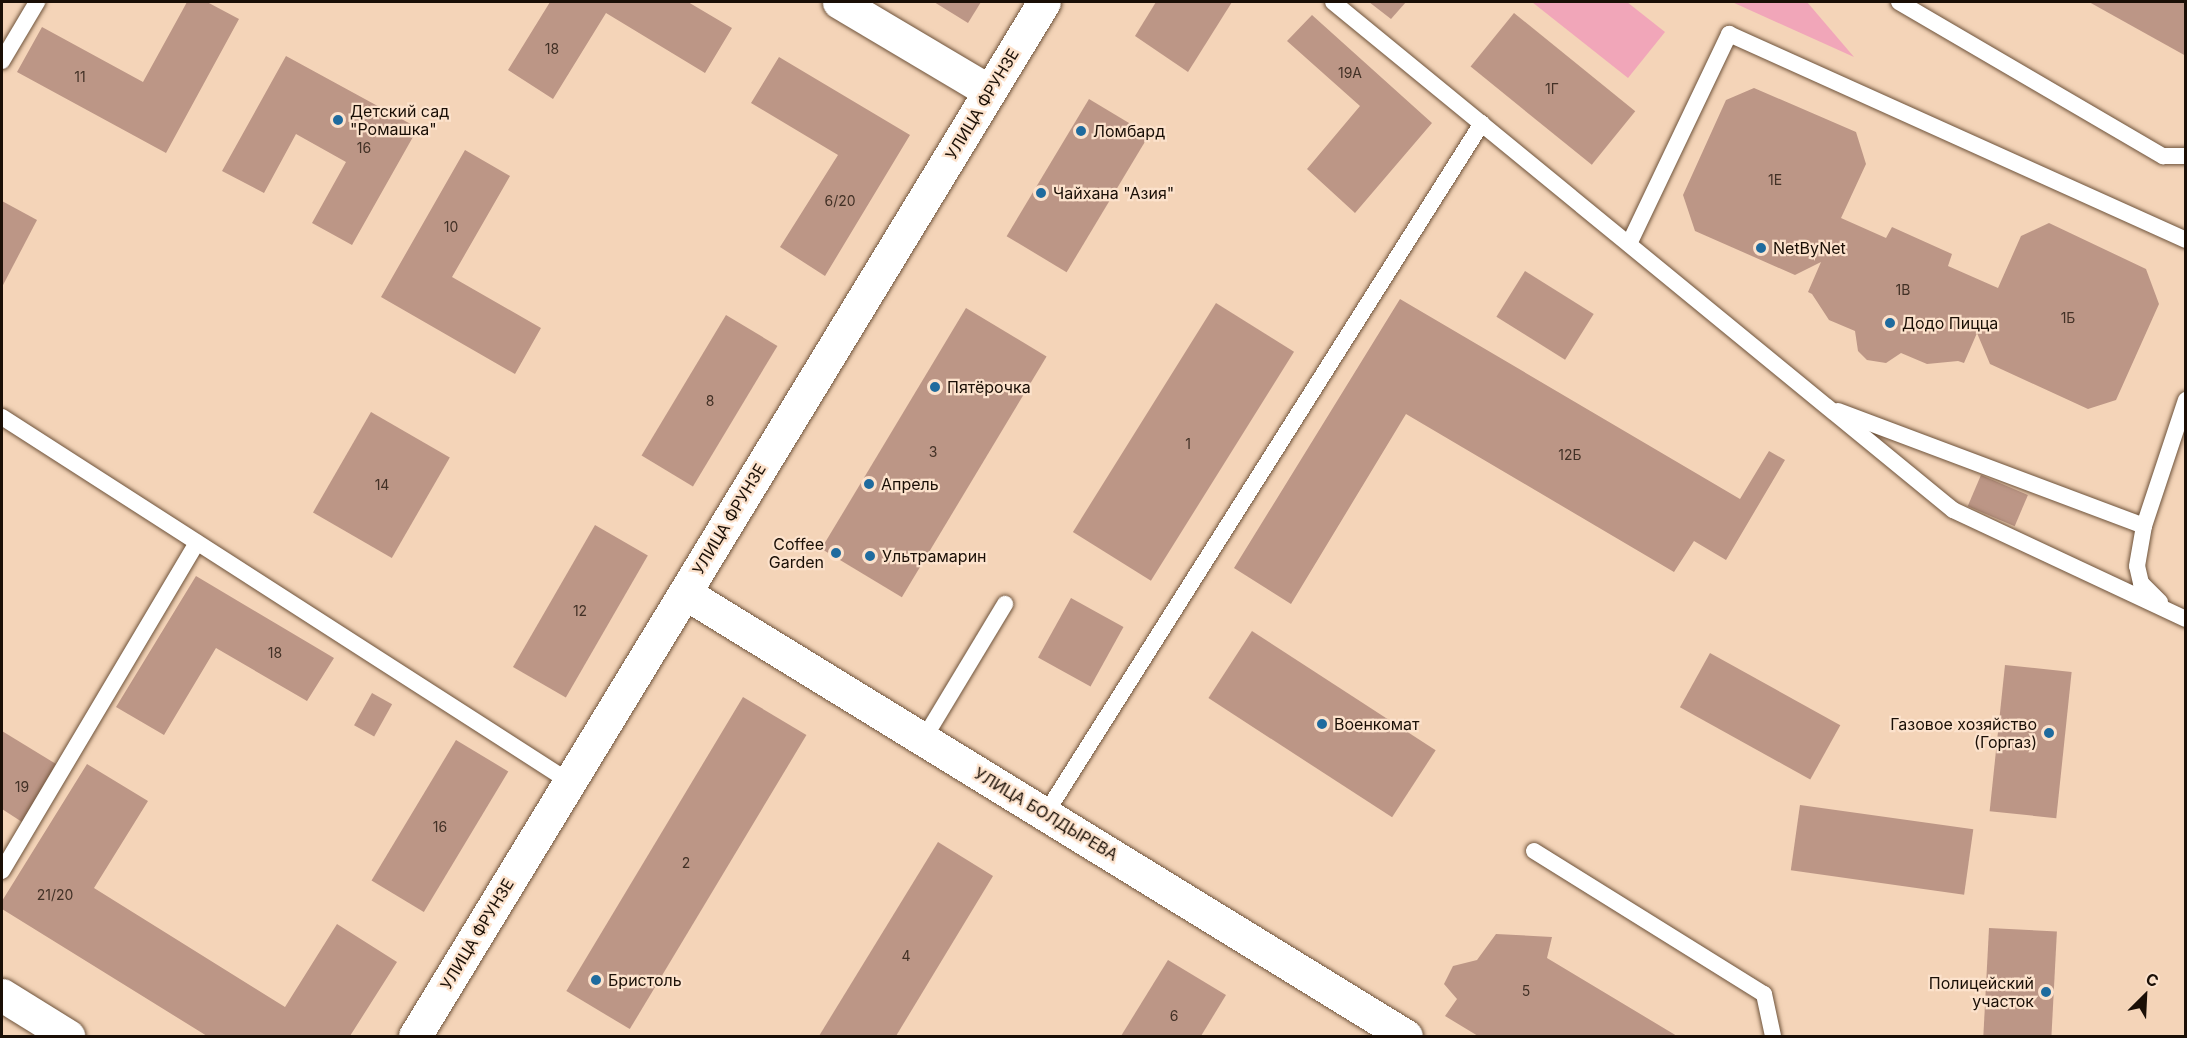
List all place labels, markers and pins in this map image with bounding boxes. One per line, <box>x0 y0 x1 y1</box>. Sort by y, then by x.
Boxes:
place label: Детский сад "Ромашка" <box>350 101 449 139</box>
marker: Детский сад "Ромашка" <box>331 113 345 127</box>
place label: Ломбард <box>1093 121 1165 141</box>
marker: Ломбард <box>1074 124 1088 138</box>
place label: Чайхана "Азия" <box>1053 183 1174 203</box>
marker: Чайхана "Азия" <box>1034 186 1048 200</box>
place label: NetByNet <box>1773 238 1846 258</box>
marker: NetByNet <box>1754 241 1768 255</box>
place label: Додо Пицца <box>1902 313 1998 333</box>
marker: Додо Пицца <box>1883 316 1897 330</box>
place label: Пятёрочка <box>947 377 1031 397</box>
marker: Пятёрочка <box>928 380 942 394</box>
place label: Апрель <box>881 474 939 494</box>
marker: Апрель <box>862 477 876 491</box>
place label: Coffee Garden <box>769 534 824 572</box>
marker: Coffee Garden <box>829 546 843 560</box>
place label: Ультрамарин <box>882 546 987 566</box>
marker: Ультрамарин <box>863 549 877 563</box>
place label: Военкомат <box>1334 714 1420 734</box>
place label: Газовое хозяйство (Горгаз) <box>1890 714 2037 752</box>
marker: Военкомат <box>1315 717 1329 731</box>
marker: Газовое хозяйство (Горгаз) <box>2042 726 2056 740</box>
place label: Бристоль <box>608 970 682 990</box>
marker: Бристоль <box>589 973 603 987</box>
place label: Полицейский участок <box>1929 973 2034 1011</box>
marker: Полицейский участок <box>2039 985 2053 999</box>

